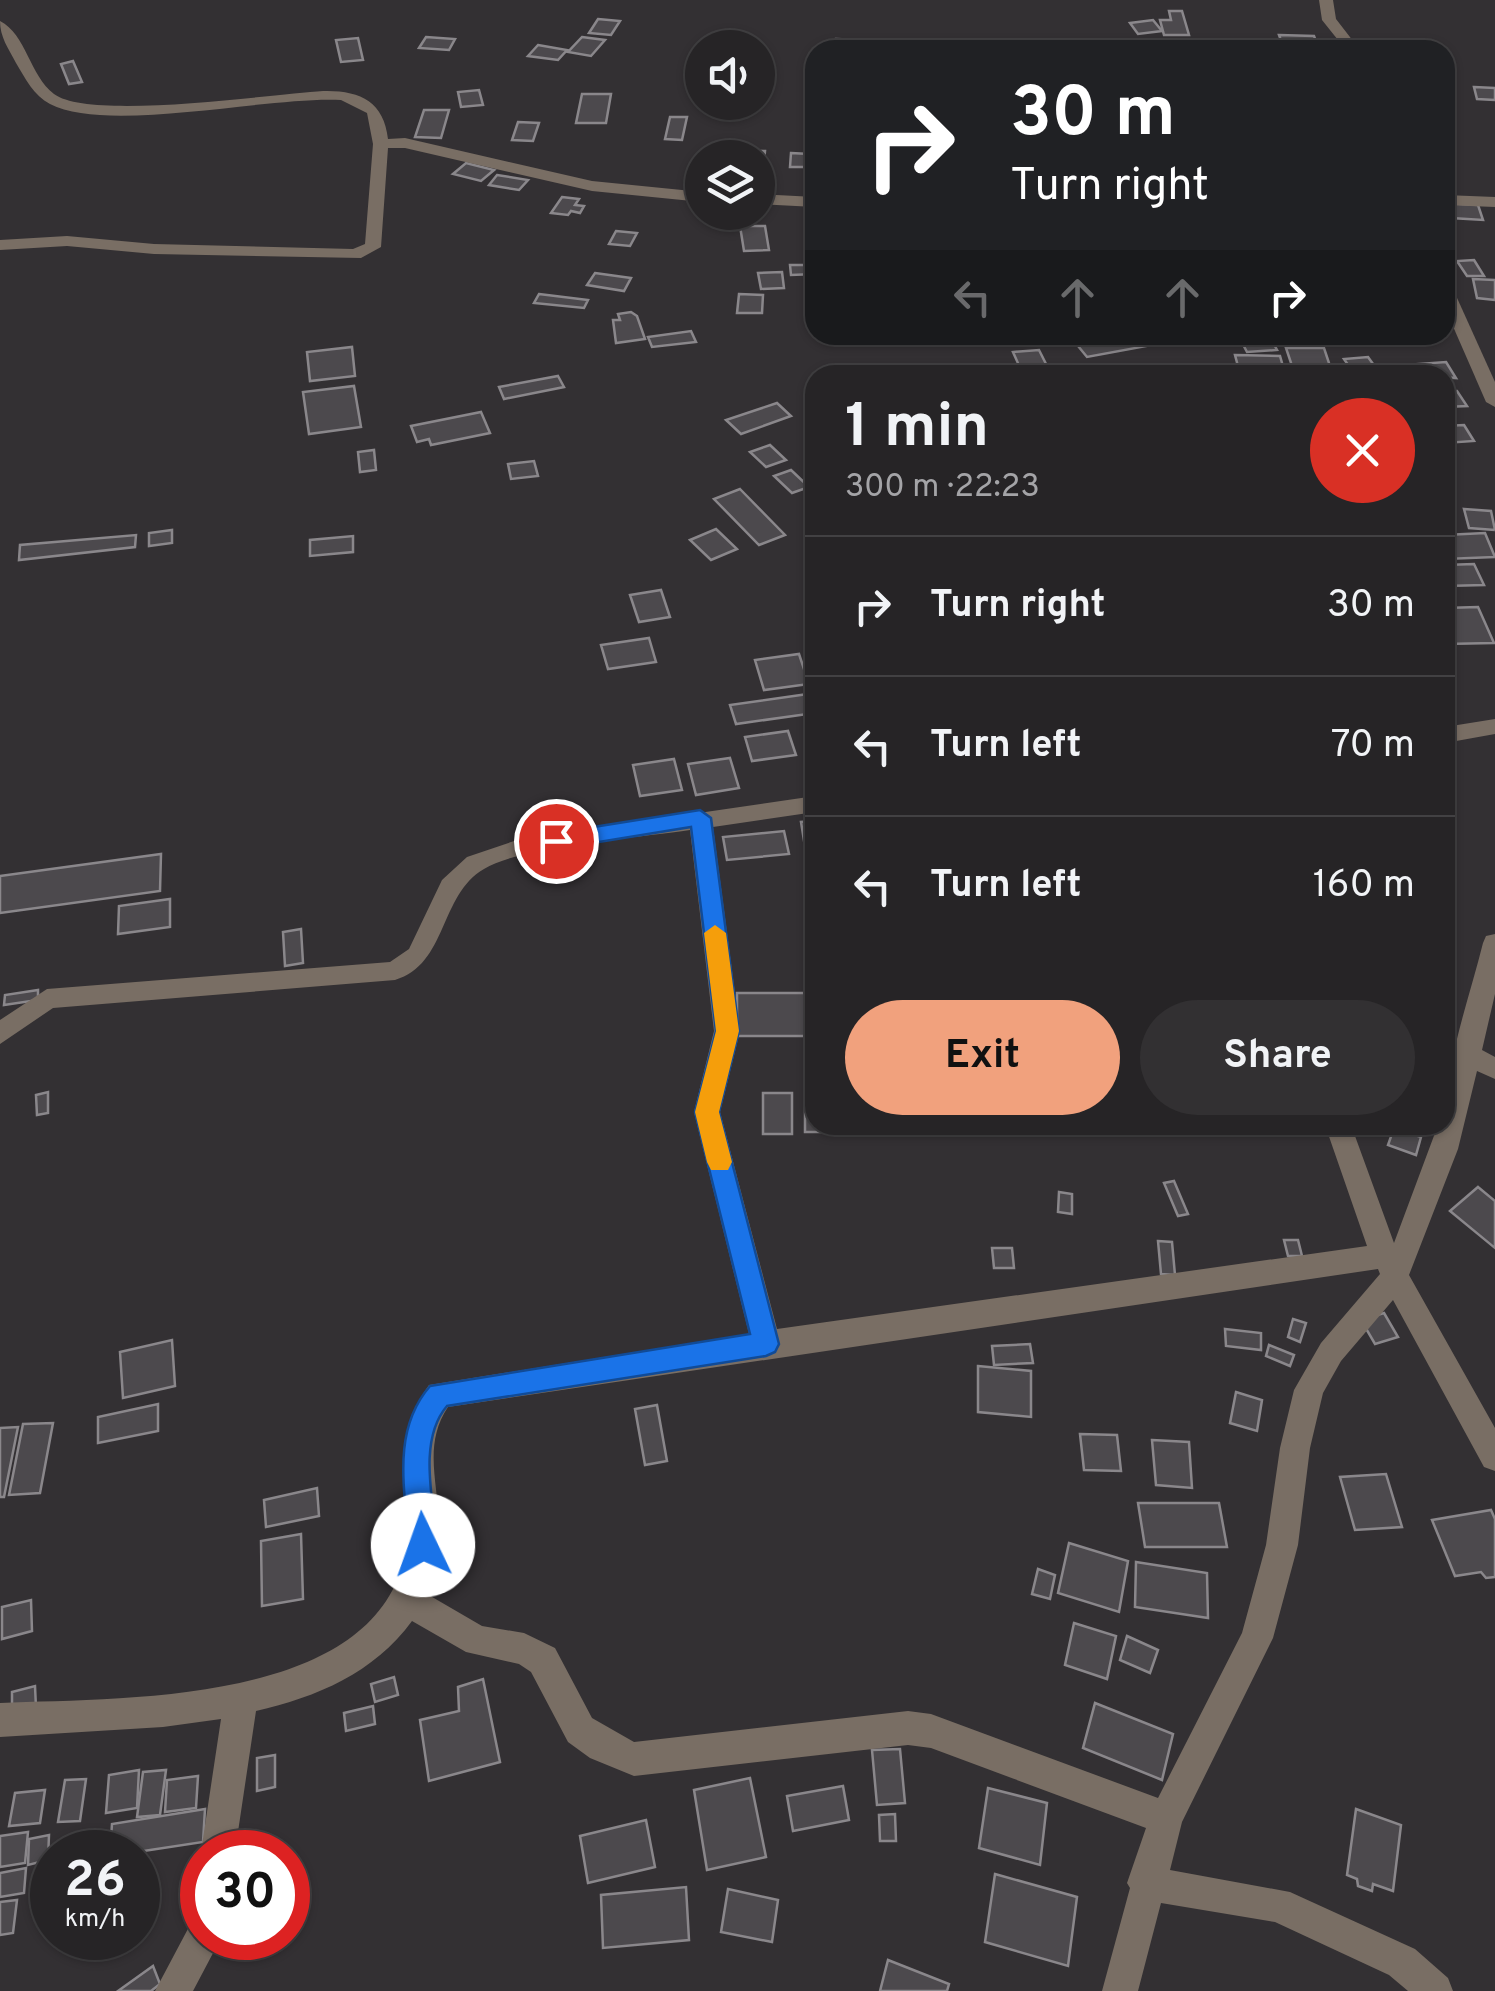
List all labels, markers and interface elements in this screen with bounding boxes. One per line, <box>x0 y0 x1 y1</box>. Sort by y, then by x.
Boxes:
map controls <box>685 30 775 230</box>
button: sound <box>685 30 775 120</box>
text: 30 m <box>1010 72 1176 161</box>
icon: right <box>845 80 975 210</box>
button: layers <box>685 140 775 230</box>
text: Turn right <box>1010 159 1209 216</box>
icon: left <box>945 270 1000 325</box>
icon: ahead <box>1050 270 1105 325</box>
icon: ahead <box>1155 270 1210 325</box>
icon: right <box>1260 270 1315 325</box>
text: 1 min <box>845 392 989 468</box>
button: close <box>1310 398 1415 503</box>
text: 300 m · 22:23 <box>845 468 1040 508</box>
icon: right <box>845 579 900 634</box>
text: Turn right <box>930 582 1105 631</box>
text: 30 m <box>1327 582 1415 631</box>
icon: left <box>845 719 900 774</box>
text: Turn left <box>930 722 1082 771</box>
text: 70 m <box>1331 722 1415 771</box>
pin <box>514 799 599 884</box>
icon: arrive <box>529 814 584 869</box>
icon: left <box>845 859 900 914</box>
text: Turn left <box>930 862 1082 911</box>
text: 160 m <box>1313 862 1415 911</box>
button: Exit <box>845 1000 1120 1115</box>
button: Share <box>1140 1000 1415 1115</box>
position arrow <box>371 1493 475 1597</box>
speed limit sign: 30 <box>180 1830 310 1960</box>
text: 26 <box>64 1851 126 1914</box>
text: km/h <box>65 1904 125 1936</box>

